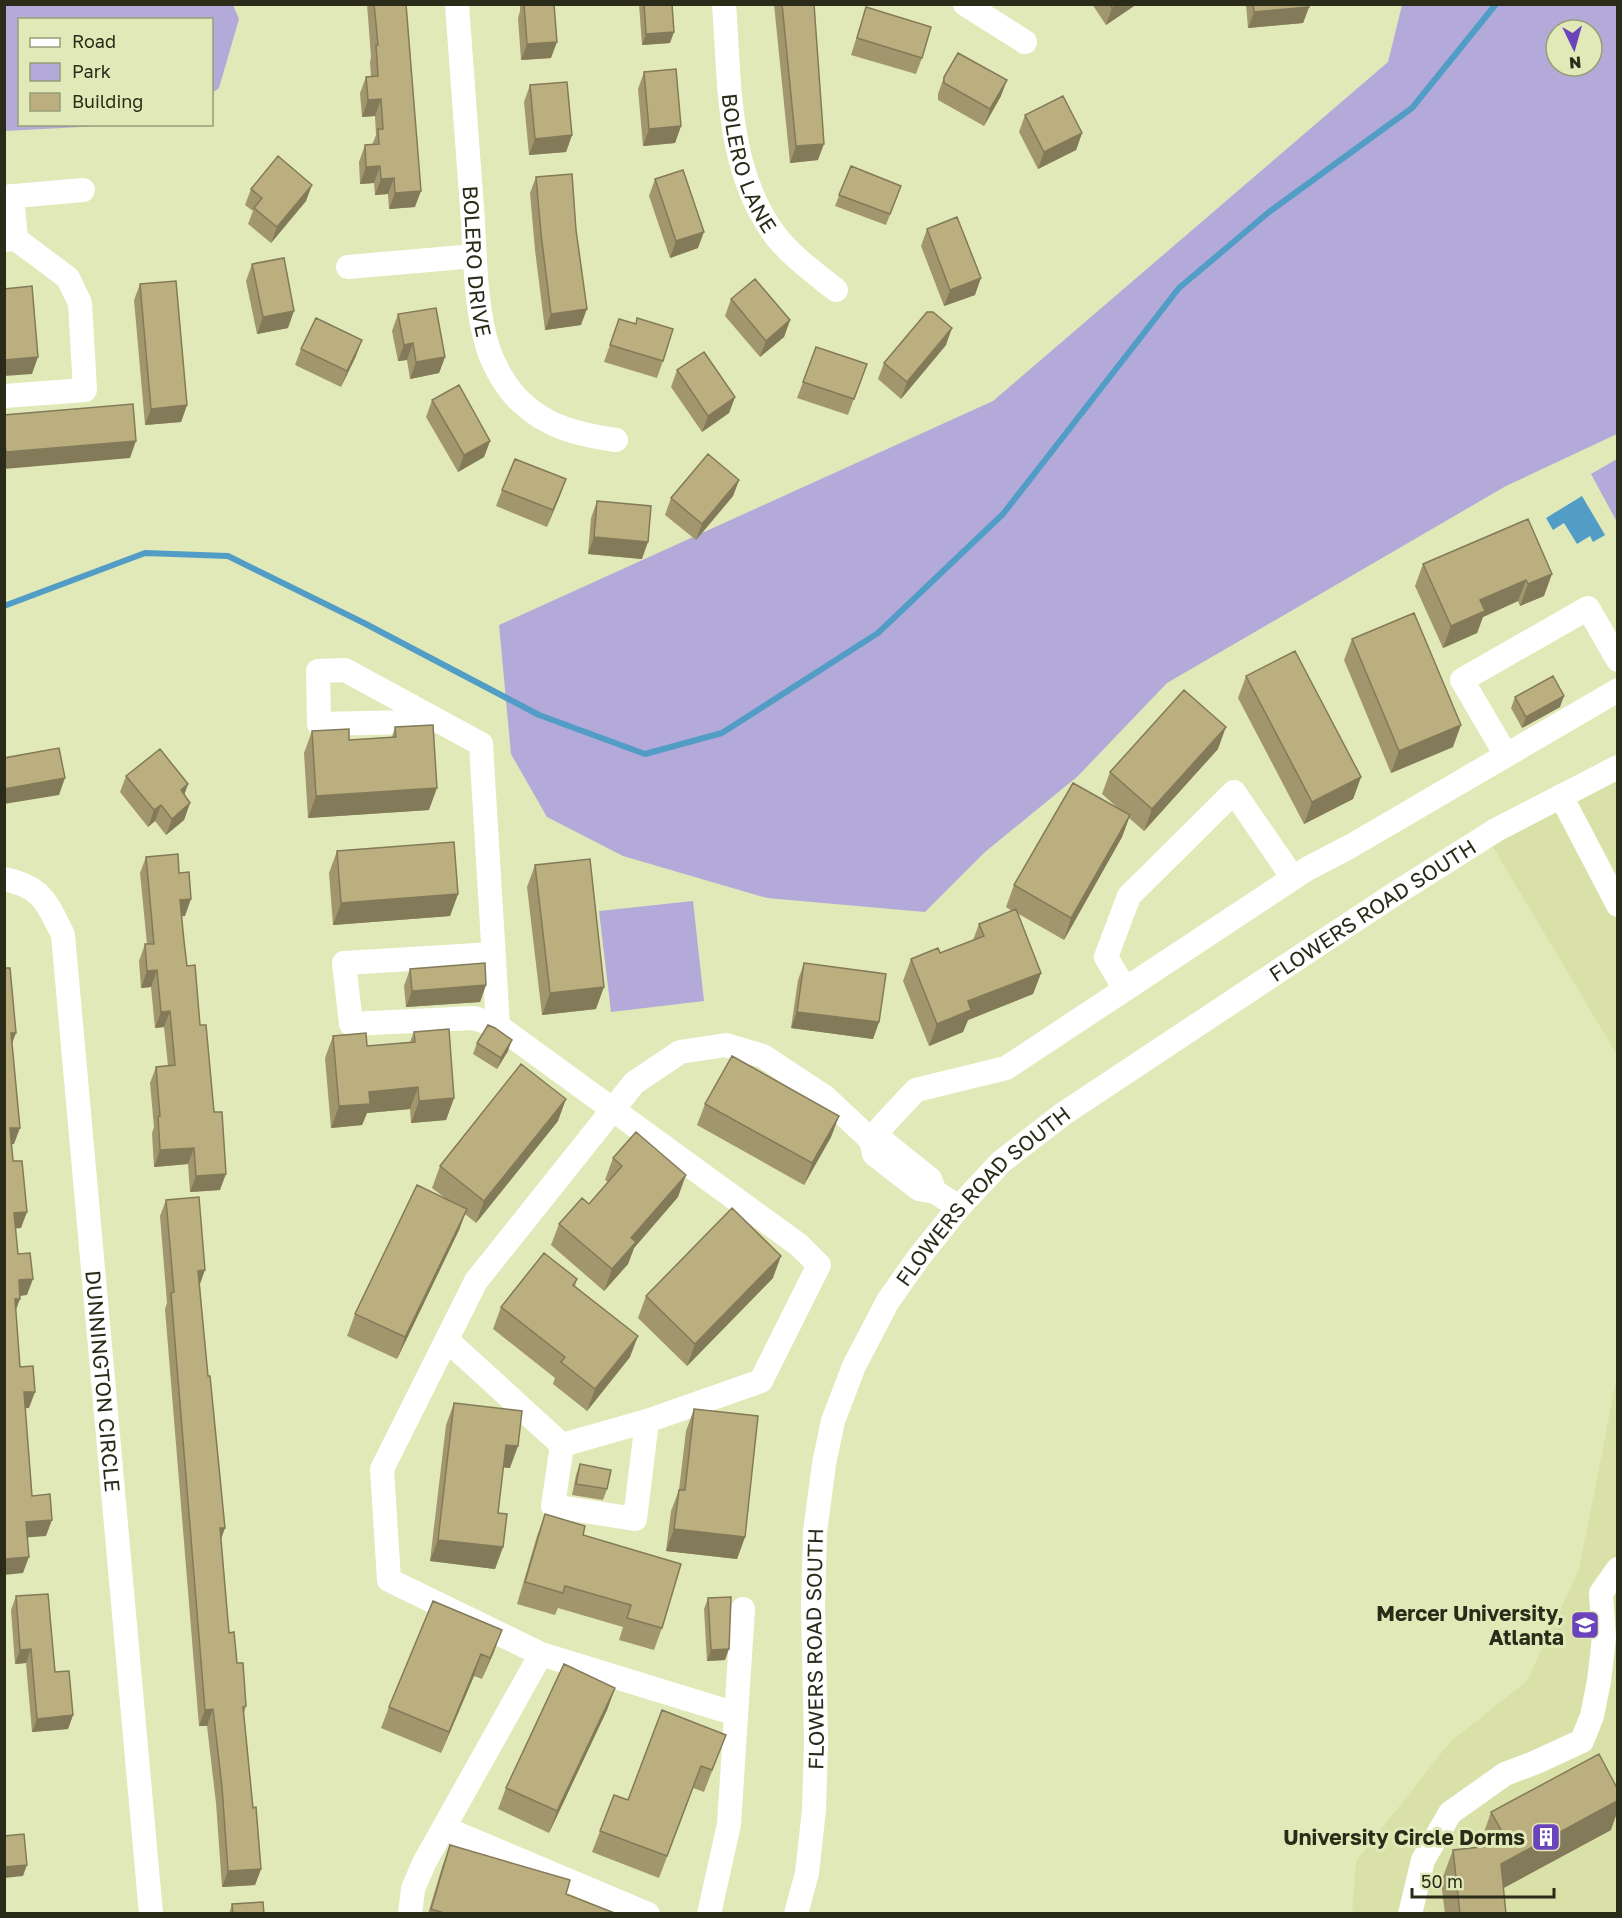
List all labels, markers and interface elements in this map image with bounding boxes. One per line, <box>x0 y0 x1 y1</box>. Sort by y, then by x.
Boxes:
legend <box>18 18 213 126</box>
north arrow <box>1544 18 1604 78</box>
text: Road <box>72 30 116 52</box>
text: N <box>1568 52 1582 73</box>
text: Park <box>72 60 111 82</box>
text: Building <box>72 90 143 112</box>
street label: BOLERO LANE <box>717 92 782 237</box>
street label: BOLERO DRIVE <box>457 185 497 339</box>
street label: FLOWERS ROAD SOUTH <box>1264 833 1481 987</box>
street label: FLOWERS ROAD SOUTH <box>890 1100 1075 1291</box>
street label: DUNNINGTON CIRCLE <box>80 1269 126 1493</box>
street label: FLOWERS ROAD SOUTH <box>800 1528 829 1770</box>
place label: Mercer University, Atlanta <box>1376 1600 1564 1650</box>
school or university icon: Mercer University, Atlanta <box>1569 1609 1601 1641</box>
building icon: University Circle Dorms <box>1530 1821 1562 1853</box>
place label: University Circle Dorms <box>1283 1824 1525 1850</box>
scale bar <box>1412 1861 1554 1899</box>
text: 50 m <box>1421 1870 1463 1892</box>

